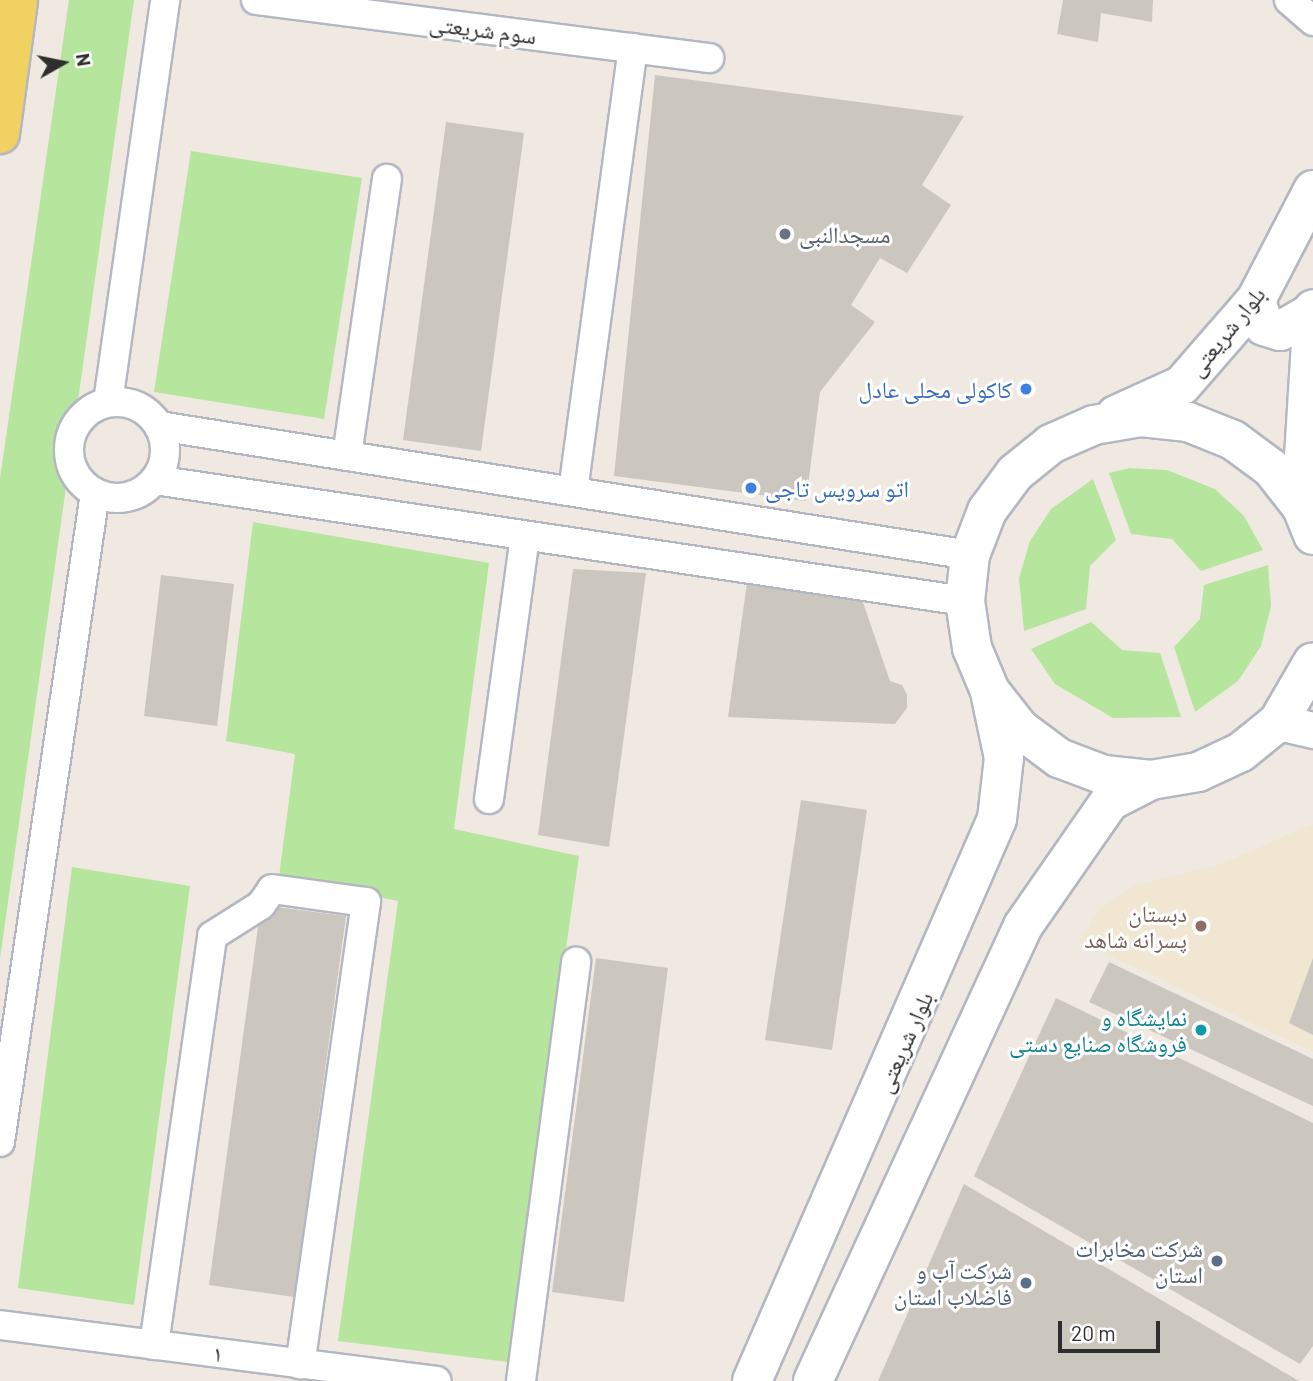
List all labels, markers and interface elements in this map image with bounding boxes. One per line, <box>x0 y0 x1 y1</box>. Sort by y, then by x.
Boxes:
street label: سوم شریعتی <box>428 9 538 49</box>
north arrow <box>28 28 98 98</box>
text: N <box>72 52 97 68</box>
place label: مسجدالنبی <box>799 220 891 248</box>
marker: مسجدالنبی <box>777 226 793 242</box>
street label: بلوار شریعتی <box>1181 281 1271 381</box>
place label: کاکولی محلی عادل <box>859 375 1012 403</box>
marker: کاکولی محلی عادل <box>1018 381 1034 397</box>
place label: اتو سرویس تاجی <box>765 474 909 502</box>
marker: اتو سرویس تاجی <box>743 480 759 496</box>
place label: دبستان پسرانه شاهد <box>1084 899 1187 953</box>
marker: دبستان پسرانه شاهد <box>1193 918 1209 934</box>
street label: بلوار شریعتی <box>870 987 938 1097</box>
place label: نمایشگاه و فروشگاه صنایع دستی <box>1009 1003 1187 1057</box>
marker: نمایشگاه و فروشگاه صنایع دستی <box>1193 1022 1209 1038</box>
place label: شرکت مخابرات استان <box>1075 1234 1203 1288</box>
marker: شرکت مخابرات استان <box>1209 1253 1225 1269</box>
place label: شرکت آب و فاضلاب استان <box>894 1256 1012 1310</box>
marker: شرکت آب و فاضلاب استان <box>1018 1275 1034 1291</box>
scale bar <box>1061 1308 1162 1352</box>
text: 20 m <box>1071 1320 1116 1345</box>
street label: ۱ <box>211 1339 225 1367</box>

